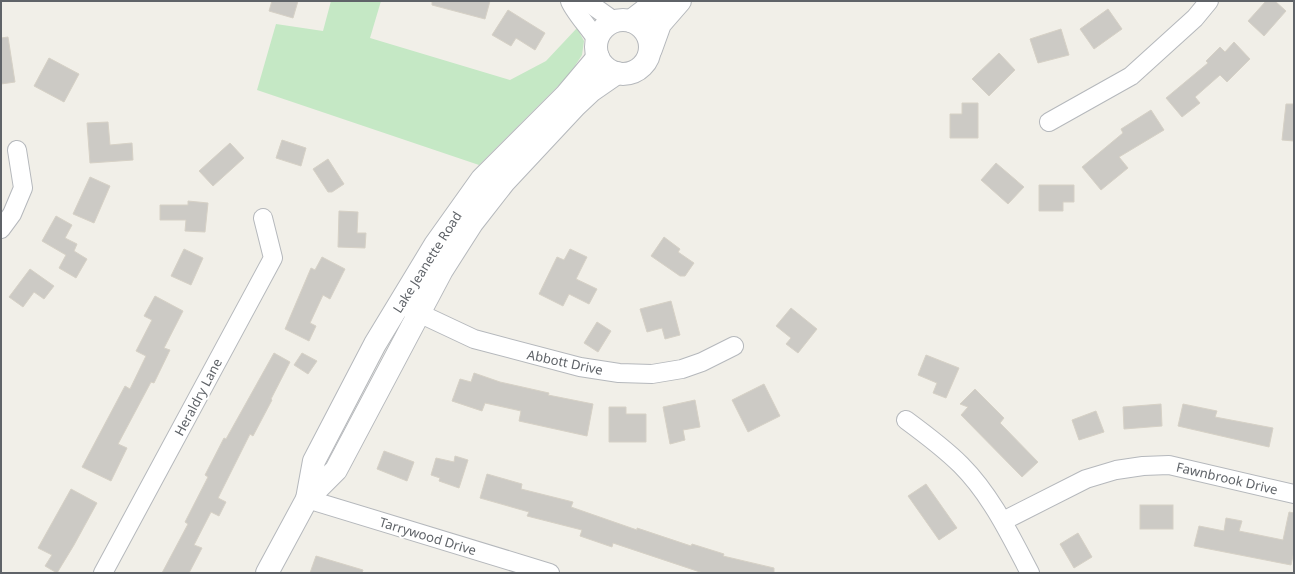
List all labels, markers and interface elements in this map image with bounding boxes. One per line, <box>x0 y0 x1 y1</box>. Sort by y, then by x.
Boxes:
street label: Lake Jeanette Road <box>388 208 466 316</box>
street label: Abbott Drive <box>525 345 605 379</box>
street label: Heraldry Lane <box>170 355 226 439</box>
street label: Fawnbrook Drive <box>1174 458 1280 498</box>
street label: Tarrywood Drive <box>377 513 479 559</box>

